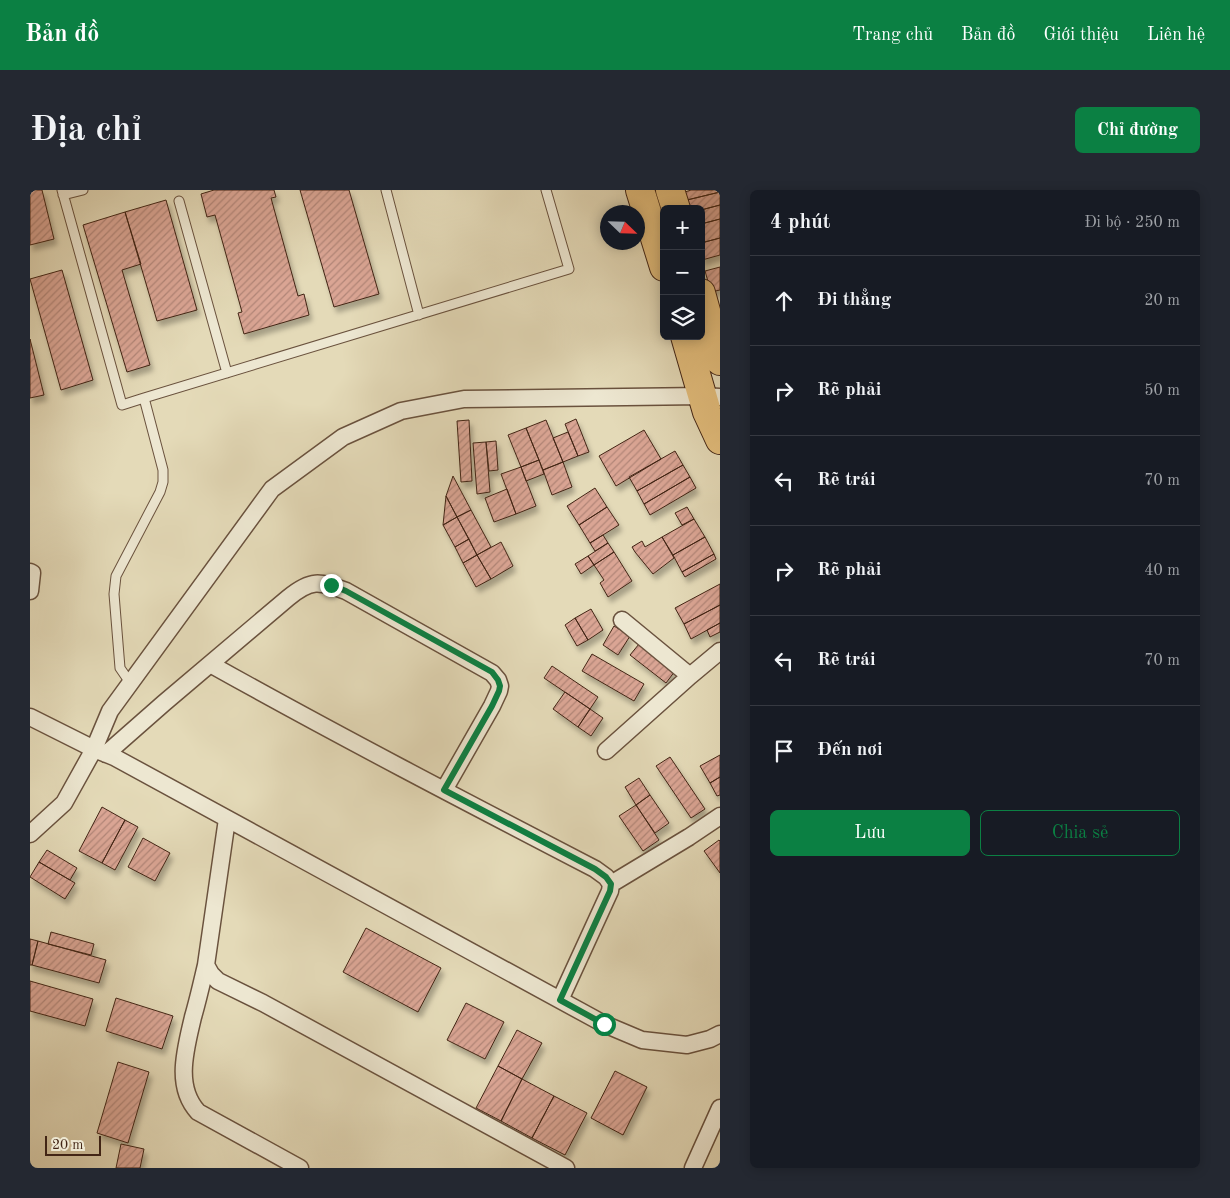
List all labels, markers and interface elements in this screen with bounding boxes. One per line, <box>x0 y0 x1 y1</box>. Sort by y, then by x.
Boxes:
text: Bản đồ <box>25 23 99 47</box>
text: Trang chủ <box>852 26 933 44</box>
text: Bản đồ <box>961 26 1015 44</box>
text: Giới thiệu <box>1043 26 1119 44</box>
text: Liên hệ <box>1147 26 1205 44</box>
button: Chỉ đường <box>1075 107 1200 153</box>
text: Địa chỉ <box>30 113 142 148</box>
north arrow <box>600 205 645 250</box>
map controls <box>660 205 705 340</box>
button: + <box>660 205 705 250</box>
text: 4 phút <box>770 212 830 233</box>
text: Đi bộ · 250 m <box>1084 215 1180 231</box>
button: − <box>660 250 705 295</box>
icon: ahead <box>770 287 798 315</box>
text: Đi thẳng <box>817 291 891 310</box>
text: 20 m <box>1144 293 1180 309</box>
button: layers <box>660 295 705 340</box>
icon: right <box>770 377 798 405</box>
text: Rẽ phải <box>817 381 881 400</box>
text: 50 m <box>1144 383 1180 399</box>
icon: left <box>770 467 798 495</box>
text: Rẽ trái <box>817 471 876 490</box>
text: 70 m <box>1144 473 1180 489</box>
icon: right <box>770 557 798 585</box>
text: Rẽ phải <box>817 561 881 580</box>
text: 40 m <box>1144 563 1180 579</box>
route end <box>320 574 343 597</box>
icon: left <box>770 647 798 675</box>
text: Rẽ trái <box>817 651 876 670</box>
text: 70 m <box>1144 653 1180 669</box>
icon: arrive <box>770 737 798 765</box>
text: Đến nơi <box>817 741 883 760</box>
button: Lưu <box>770 810 970 856</box>
button: Chia sẻ <box>980 810 1180 856</box>
route start <box>593 1013 616 1036</box>
scale bar <box>45 1133 101 1156</box>
text: 20 m <box>52 1138 83 1152</box>

